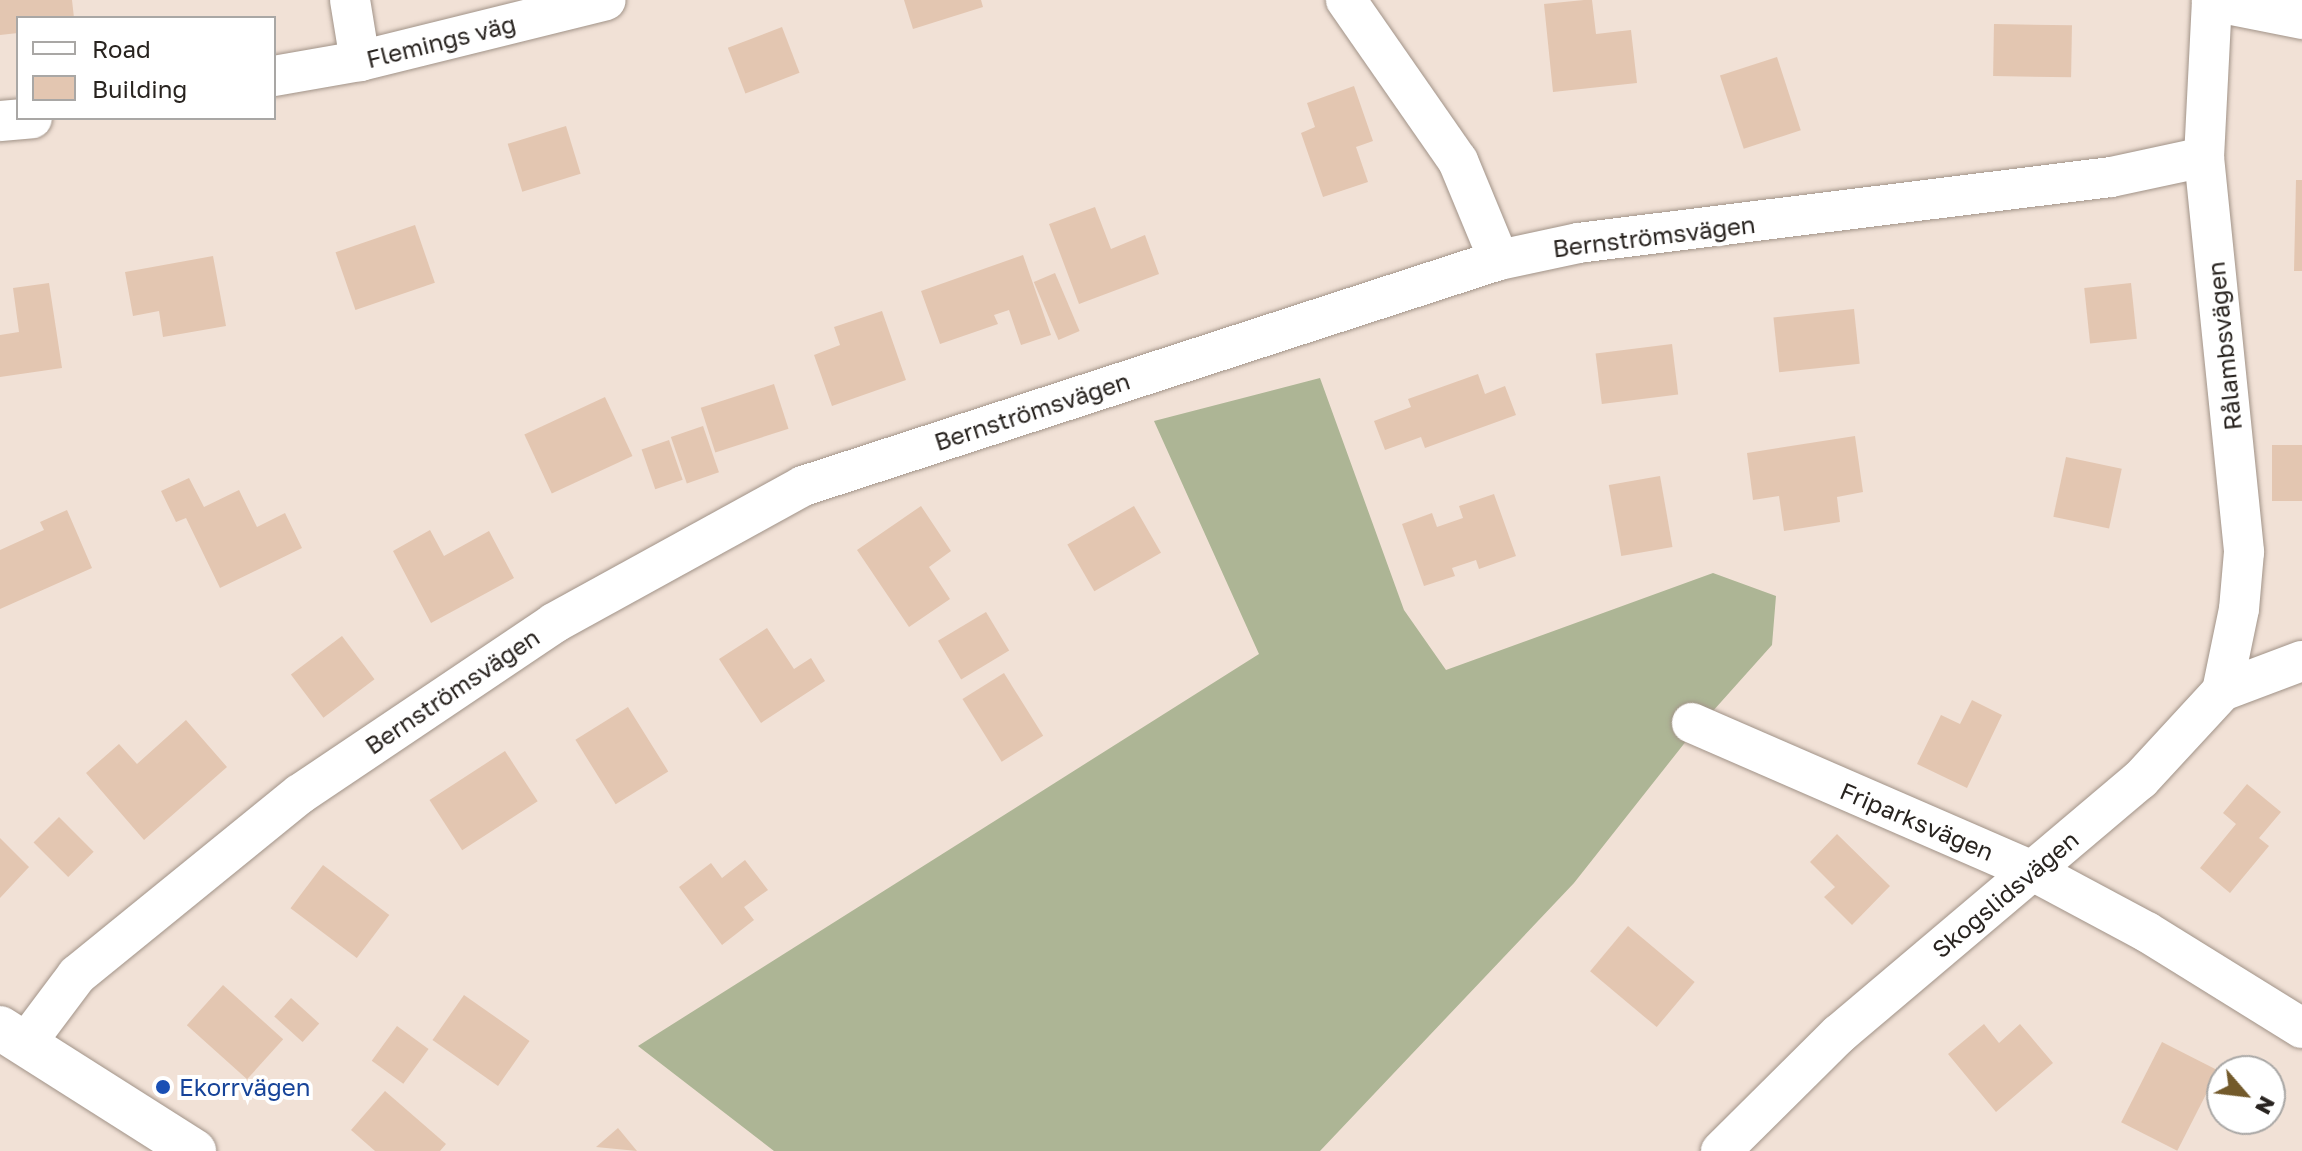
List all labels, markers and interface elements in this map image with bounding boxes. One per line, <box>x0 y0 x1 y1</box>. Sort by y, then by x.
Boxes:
street label: Flemings väg <box>363 9 519 73</box>
legend <box>16 16 276 120</box>
text: Road <box>92 34 151 63</box>
text: Building <box>92 74 187 103</box>
street label: Bernströmsvägen <box>1551 209 1757 263</box>
street label: Rålambsvägen <box>2201 260 2247 432</box>
street label: Bernströmsvägen <box>931 366 1133 456</box>
street label: Bernströmsvägen <box>359 622 545 760</box>
street label: Friparksvägen <box>1836 776 1998 866</box>
street label: Skogslidsvägen <box>1926 825 2084 963</box>
north arrow <box>2206 1055 2286 1135</box>
place label: Ekorrvägen <box>179 1073 311 1101</box>
marker: Ekorrvägen <box>154 1078 172 1096</box>
text: N <box>2250 1092 2282 1119</box>

